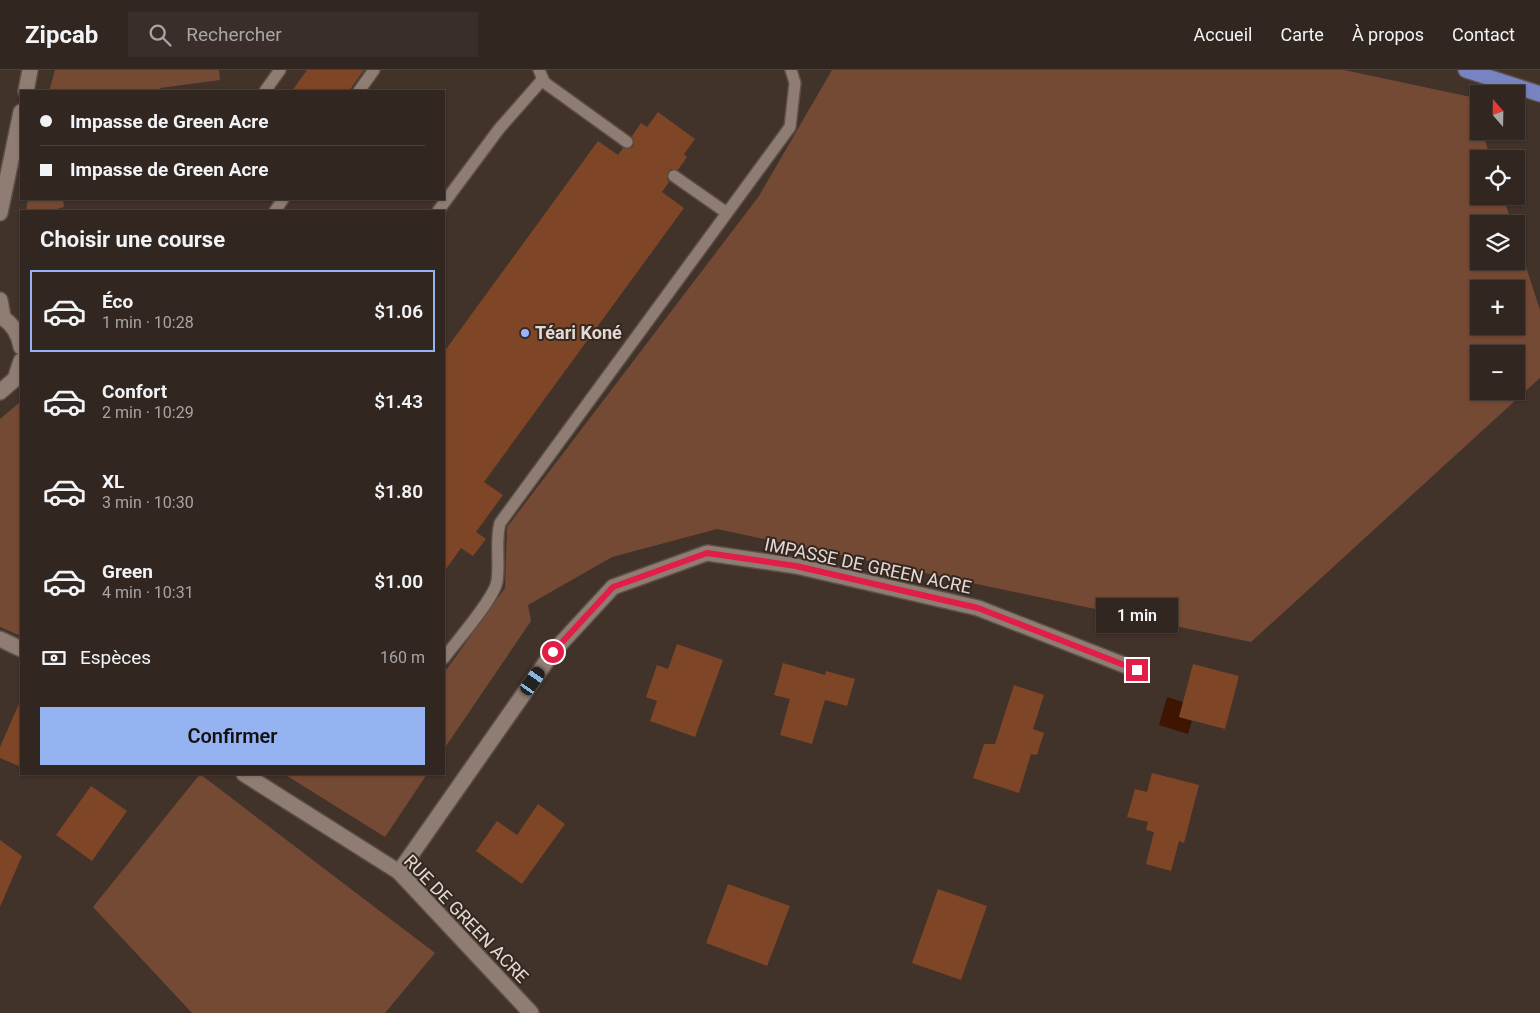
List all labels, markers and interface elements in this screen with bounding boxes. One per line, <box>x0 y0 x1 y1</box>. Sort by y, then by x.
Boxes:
search box <box>128 12 478 57</box>
text: Zipcab <box>25 21 98 49</box>
icon: search <box>146 21 174 49</box>
text: Rechercher <box>186 23 282 46</box>
text: Accueil <box>1194 24 1252 45</box>
text: Carte <box>1280 24 1324 45</box>
text: À propos <box>1352 24 1424 45</box>
text: Contact <box>1452 24 1515 45</box>
north arrow <box>1470 85 1525 140</box>
map controls <box>1470 85 1525 400</box>
text: Impasse de Green Acre <box>70 110 268 133</box>
button: locate <box>1470 150 1525 205</box>
text: Impasse de Green Acre <box>70 158 268 181</box>
button: layers <box>1470 215 1525 270</box>
text: Choisir une course <box>40 227 225 252</box>
button: + <box>1470 280 1525 335</box>
icon: car <box>42 289 87 334</box>
text: Éco <box>102 290 133 313</box>
text: $1.06 <box>374 300 423 323</box>
text: 1 min · 10:28 <box>102 313 194 332</box>
place label: Téari Koné <box>535 322 622 343</box>
marker: Téari Koné <box>519 327 531 339</box>
button: − <box>1470 345 1525 400</box>
icon: car <box>42 379 87 424</box>
text: Confort <box>102 380 167 403</box>
text: $1.43 <box>374 390 423 413</box>
text: 2 min · 10:29 <box>102 403 194 422</box>
icon: car <box>42 469 87 514</box>
text: XL <box>102 470 124 493</box>
text: $1.80 <box>374 480 423 503</box>
text: 3 min · 10:30 <box>102 493 194 512</box>
street label: IMPASSE DE GREEN ACRE <box>763 533 973 598</box>
icon: car <box>42 559 87 604</box>
text: Green <box>102 560 153 583</box>
text: $1.00 <box>374 570 423 593</box>
text: 4 min · 10:31 <box>102 583 194 602</box>
callout: 1 min <box>1096 598 1178 632</box>
text: 1 min <box>1117 606 1157 625</box>
route start <box>542 641 564 663</box>
icon: cash <box>40 644 68 672</box>
text: Espèces <box>80 646 151 669</box>
text: 160 m <box>380 648 425 667</box>
route end <box>1126 659 1148 681</box>
car <box>518 664 547 698</box>
button: Confirmer <box>40 707 425 765</box>
street label: RUE DE GREEN ACRE <box>400 850 533 987</box>

